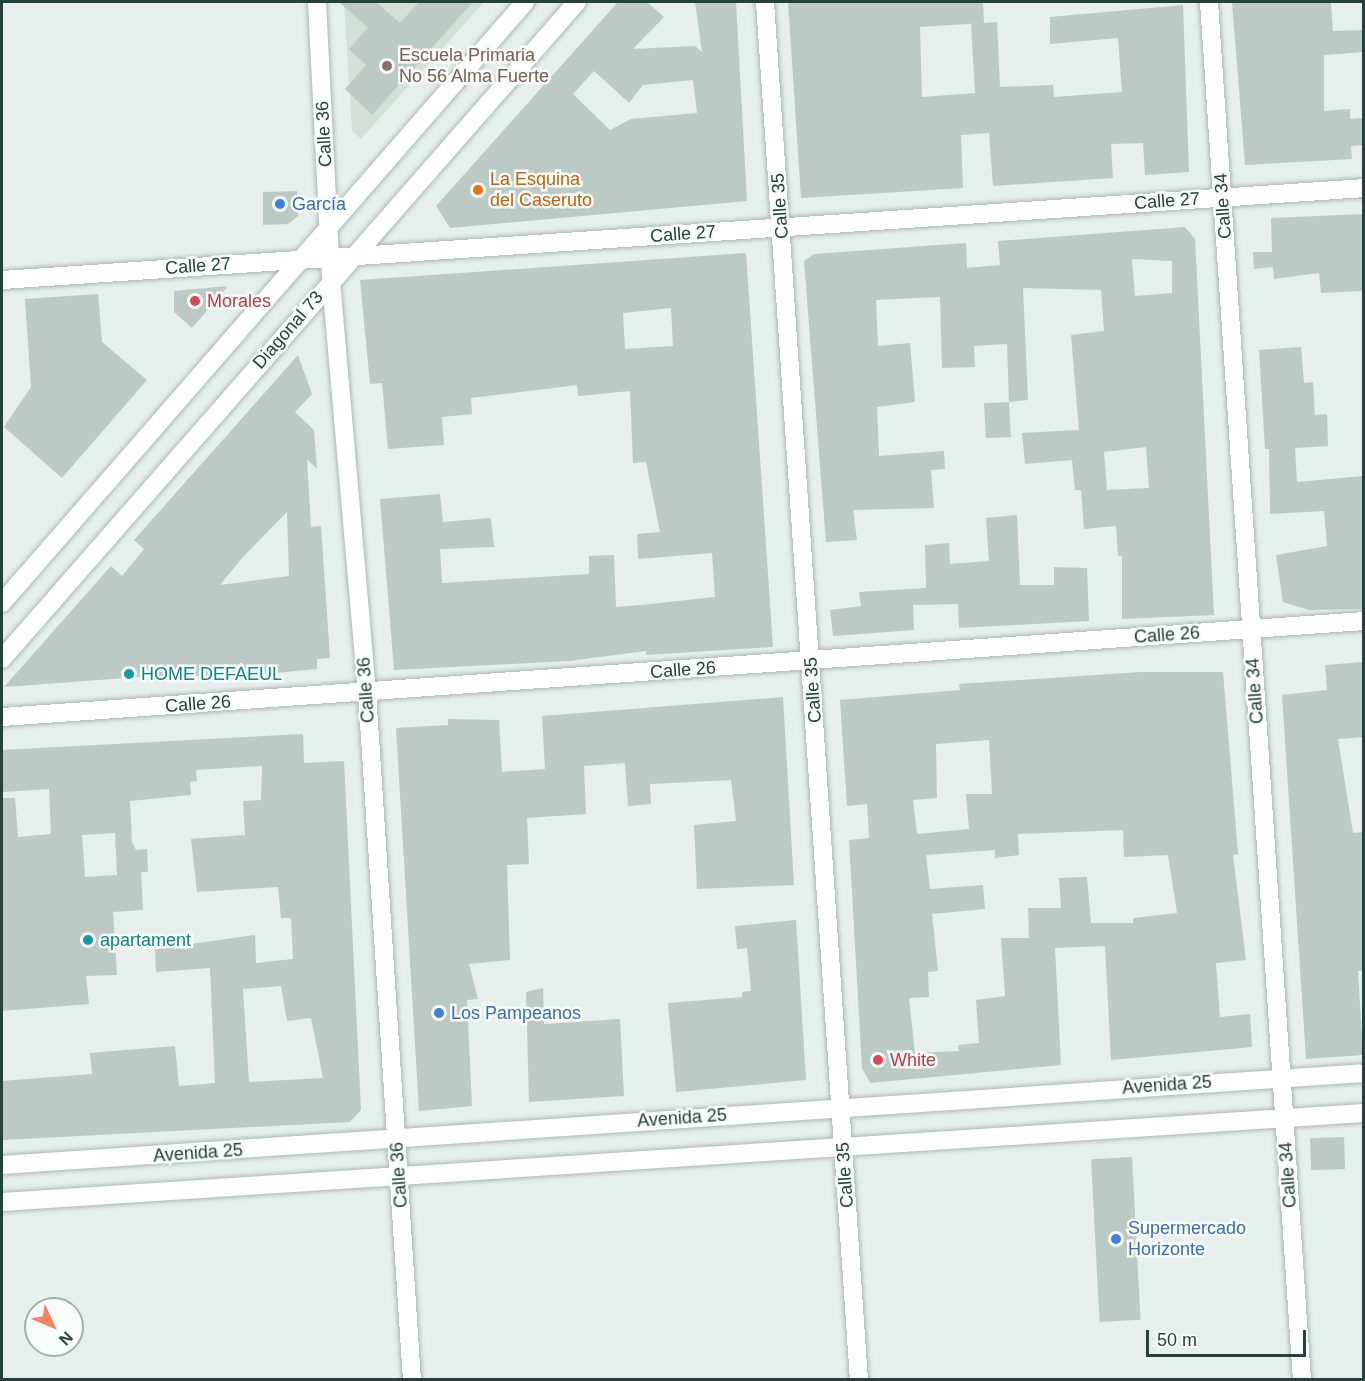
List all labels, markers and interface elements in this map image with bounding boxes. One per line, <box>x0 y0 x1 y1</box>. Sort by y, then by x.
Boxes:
place label: Escuela Primaria No 56 Alma Fuerte <box>399 45 550 88</box>
marker: Escuela Primaria No 56 Alma Fuerte <box>380 59 394 73</box>
street label: Calle 36 <box>311 100 337 168</box>
place label: La Esquina del Caseruto <box>490 169 592 212</box>
street label: Calle 35 <box>767 172 793 240</box>
street label: Calle 34 <box>1210 172 1236 240</box>
marker: La Esquina del Caseruto <box>471 183 485 197</box>
street label: Calle 27 <box>1133 188 1201 214</box>
place label: García <box>292 193 346 215</box>
marker: García <box>273 197 287 211</box>
street label: Calle 27 <box>649 221 717 247</box>
street label: Calle 27 <box>164 253 232 279</box>
street label: Diagonal 73 <box>248 287 328 373</box>
place label: Morales <box>207 290 271 312</box>
marker: Morales <box>188 294 202 308</box>
street label: Calle 26 <box>1133 622 1201 648</box>
street label: Calle 36 <box>353 656 379 724</box>
street label: Calle 35 <box>800 656 826 724</box>
street label: Calle 26 <box>649 657 717 683</box>
street label: Calle 34 <box>1242 657 1268 725</box>
place label: HOME DEFAEUL <box>141 663 282 685</box>
marker: HOME DEFAEUL <box>122 667 136 681</box>
street label: Calle 26 <box>164 691 232 717</box>
place label: apartament <box>100 929 191 951</box>
marker: apartament <box>81 933 95 947</box>
place label: Los Pampeanos <box>451 1002 581 1024</box>
marker: Los Pampeanos <box>432 1006 446 1020</box>
place label: White <box>890 1049 936 1071</box>
marker: White <box>871 1053 885 1067</box>
street label: Avenida 25 <box>1121 1071 1213 1099</box>
street label: Avenida 25 <box>636 1104 728 1132</box>
street label: Avenida 25 <box>152 1139 244 1167</box>
street label: Calle 36 <box>386 1141 412 1209</box>
street label: Calle 35 <box>832 1141 858 1209</box>
street label: Calle 34 <box>1275 1141 1301 1209</box>
place label: Supermercado Horizonte <box>1128 1218 1246 1260</box>
marker: Supermercado Horizonte <box>1109 1232 1123 1246</box>
north arrow <box>24 1297 84 1357</box>
scale bar <box>1149 1318 1310 1356</box>
text: N <box>56 1328 76 1349</box>
text: 50 m <box>1157 1330 1197 1350</box>

